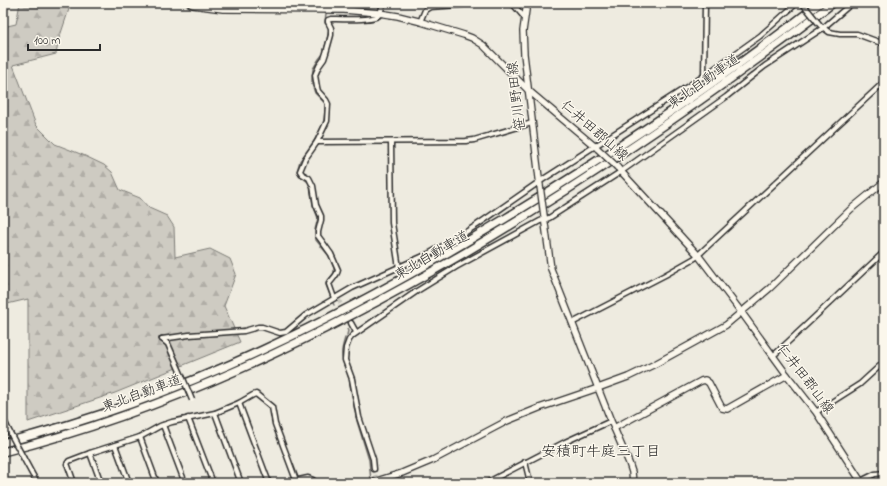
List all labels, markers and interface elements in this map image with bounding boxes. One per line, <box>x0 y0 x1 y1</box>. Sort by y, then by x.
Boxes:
scale bar <box>28 26 100 52</box>
text: 100 m <box>34 32 61 50</box>
street label: 東北自動車道 <box>664 49 744 115</box>
street label: 笹川野田線 <box>502 60 532 132</box>
street label: 仁井田郡山線 <box>555 96 633 166</box>
street label: 東北自動車道 <box>390 226 474 286</box>
street label: 仁井田郡山線 <box>771 339 839 419</box>
street label: 東北自動車道 <box>99 370 185 418</box>
district label: 安積町牛庭三丁目 <box>541 441 661 463</box>

